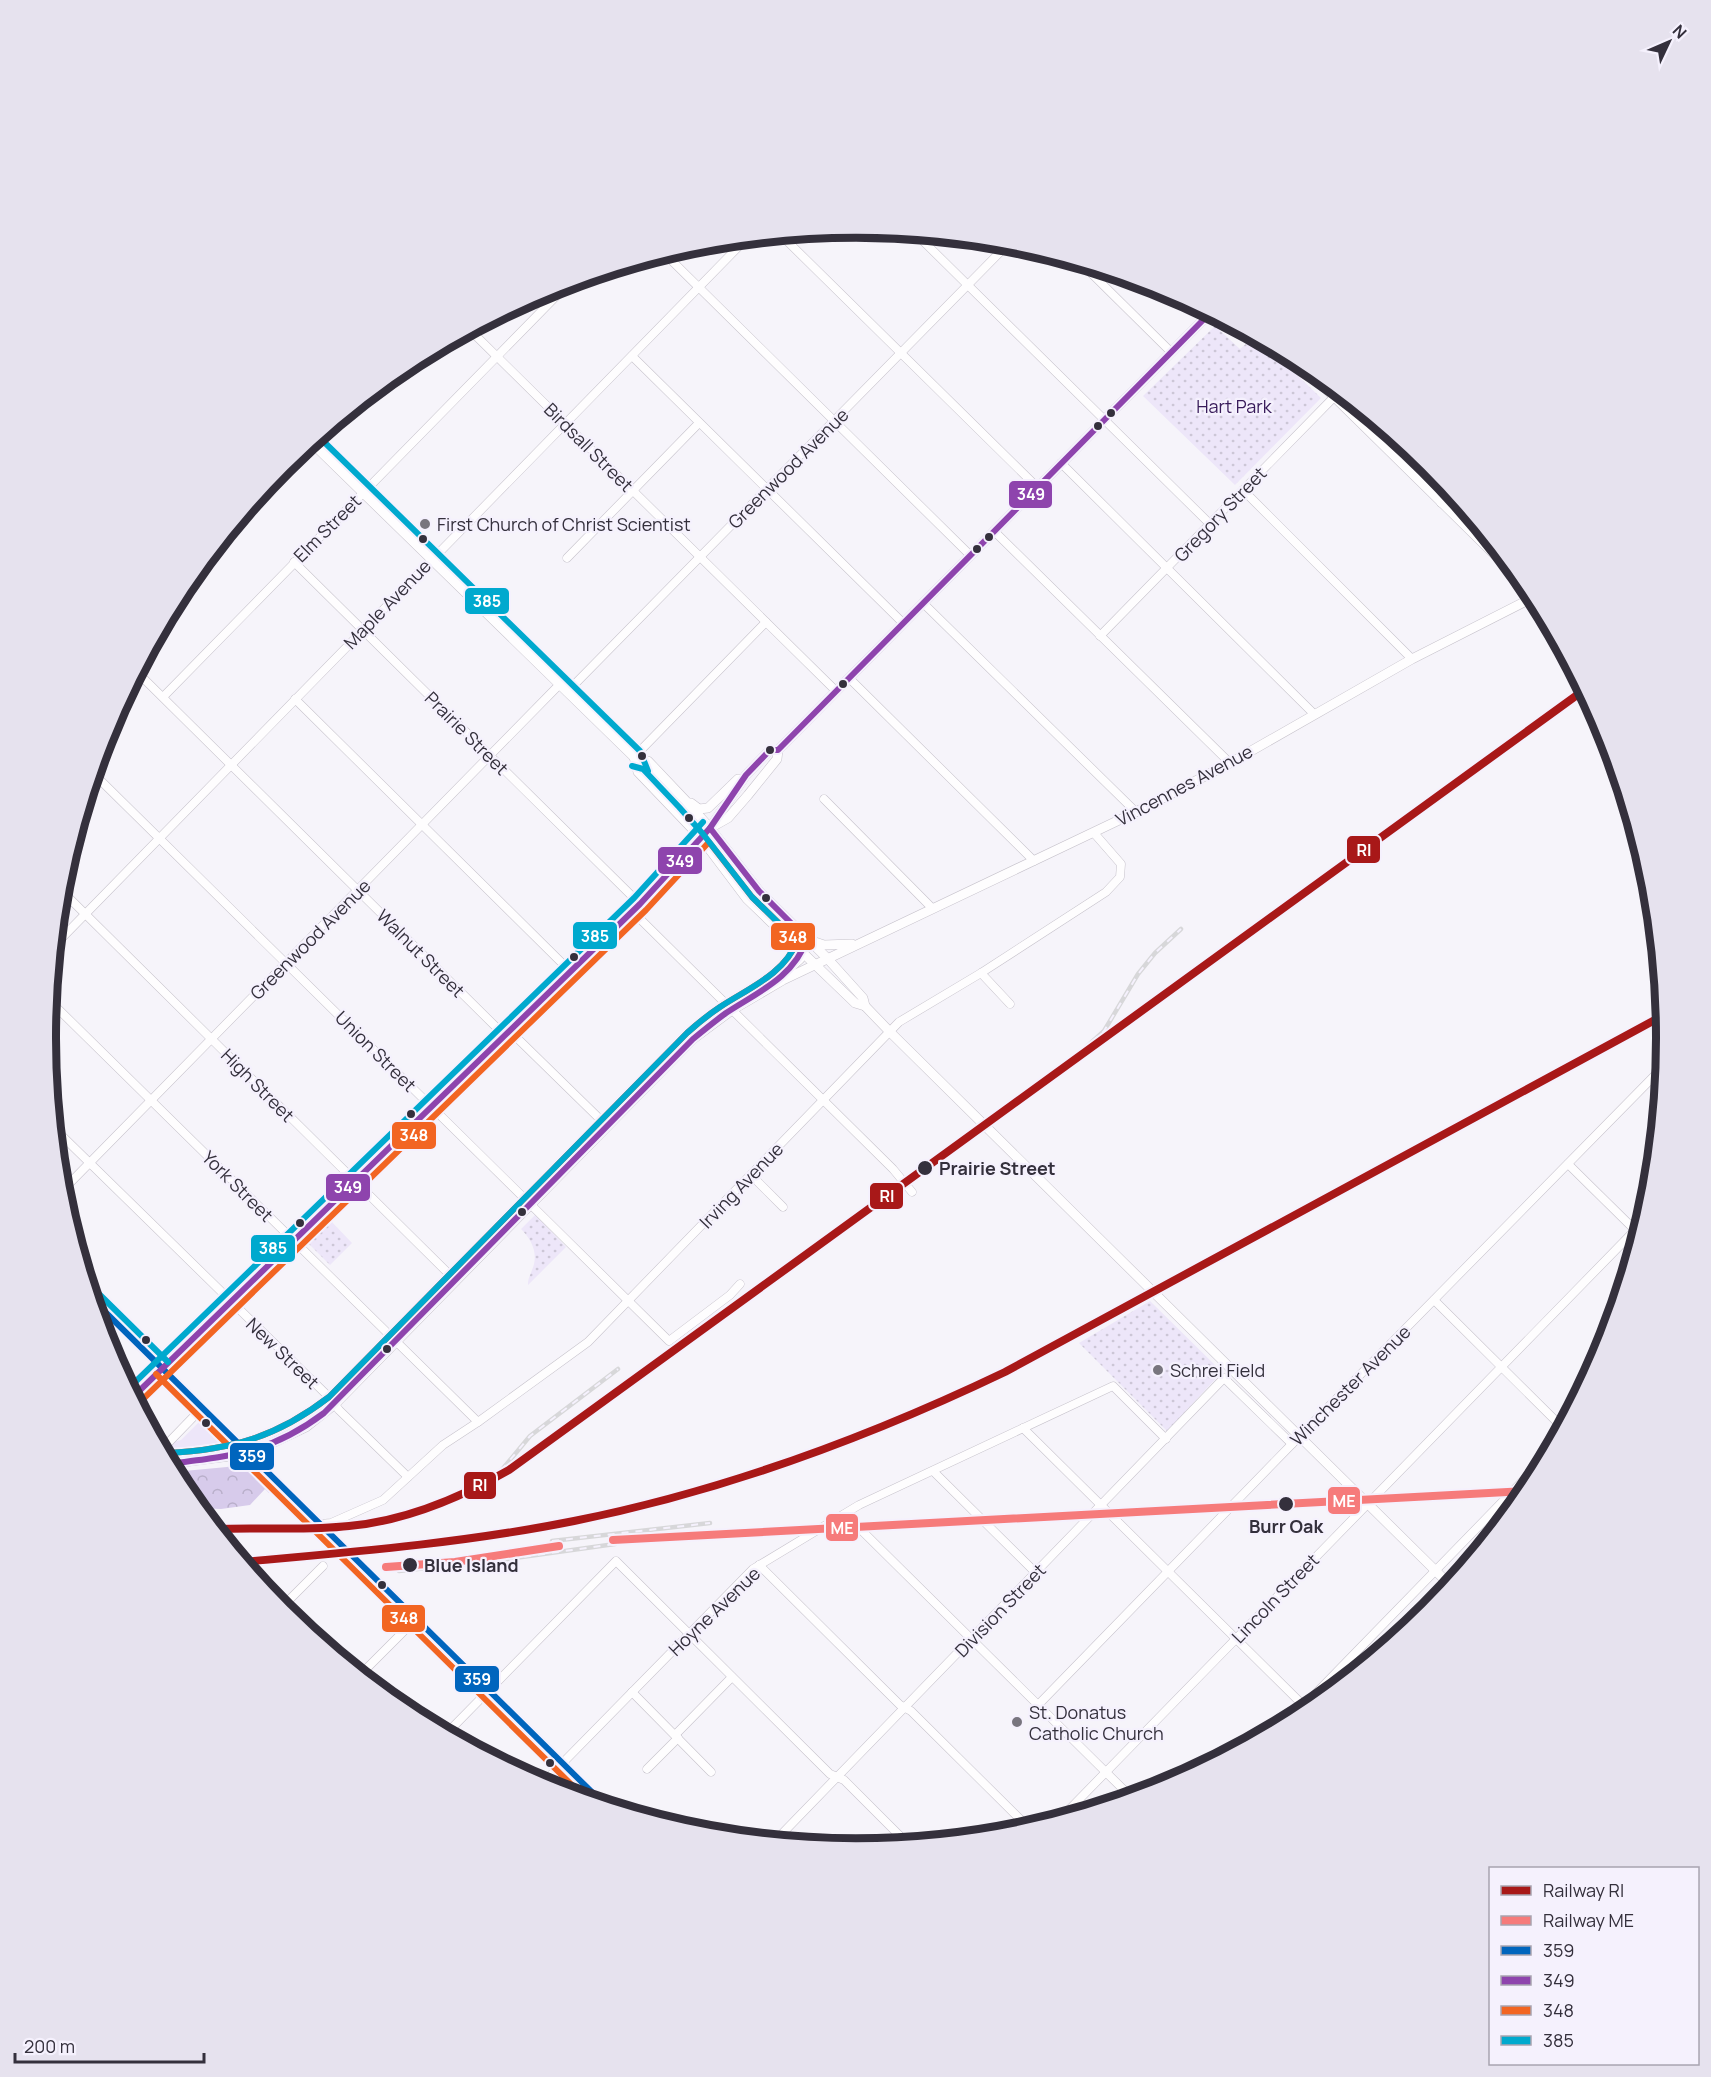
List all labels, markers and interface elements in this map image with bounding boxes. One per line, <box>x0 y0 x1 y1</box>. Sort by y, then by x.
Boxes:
north arrow <box>1639 12 1699 72</box>
text: N <box>1668 20 1692 43</box>
park label: Hart Park <box>1196 394 1273 418</box>
street label: Birdsall Street <box>539 397 639 497</box>
street label: Greenwood Avenue <box>723 403 853 533</box>
unlabelled marker <box>1105 407 1117 419</box>
unlabelled marker <box>1092 420 1104 432</box>
street label: Gregory Street <box>1169 461 1271 567</box>
line badge: 349 <box>1008 480 1053 509</box>
text: 349 <box>1017 483 1045 505</box>
street label: Elm Street <box>288 489 366 567</box>
place label: First Church of Christ Scientist <box>437 512 691 536</box>
marker: First Church of Christ Scientist <box>418 517 432 531</box>
unlabelled marker <box>983 531 995 543</box>
unlabelled marker <box>417 533 429 545</box>
unlabelled marker <box>971 543 983 555</box>
street label: Maple Avenue <box>338 554 436 654</box>
line badge: 385 <box>464 587 510 615</box>
text: 385 <box>473 590 501 612</box>
unlabelled marker <box>837 678 849 690</box>
street label: Prairie Street <box>420 686 514 780</box>
street label: Vincennes Avenue <box>1111 739 1257 831</box>
unlabelled marker <box>764 744 776 756</box>
unlabelled marker <box>636 750 648 762</box>
unlabelled marker <box>683 812 695 824</box>
line badge: RI <box>1346 835 1381 864</box>
text: RI <box>1356 839 1372 861</box>
line badge: 349 <box>657 846 703 875</box>
text: 349 <box>666 850 694 872</box>
street label: Greenwood Avenue <box>245 874 375 1004</box>
unlabelled marker <box>760 892 772 904</box>
street label: Walnut Street <box>372 904 470 1002</box>
line badge: 385 <box>572 921 618 950</box>
line badge: 348 <box>770 922 816 951</box>
text: 385 <box>581 925 609 947</box>
text: 348 <box>779 926 807 948</box>
unlabelled marker <box>568 951 580 963</box>
street label: Union Street <box>330 1005 422 1097</box>
street label: High Street <box>216 1043 300 1127</box>
unlabelled marker <box>405 1108 417 1120</box>
line badge: 348 <box>391 1121 437 1150</box>
text: 348 <box>400 1124 428 1146</box>
street label: Irving Avenue <box>694 1137 788 1233</box>
street label: York Street <box>197 1145 279 1227</box>
place label: Prairie Street <box>939 1156 1056 1180</box>
marker: Prairie Street <box>916 1159 934 1177</box>
line badge: 349 <box>325 1173 371 1202</box>
text: 349 <box>334 1176 362 1198</box>
line badge: RI <box>869 1182 904 1210</box>
text: RI <box>879 1185 895 1207</box>
unlabelled marker <box>516 1206 528 1218</box>
unlabelled marker <box>294 1217 306 1229</box>
line badge: 385 <box>250 1234 296 1263</box>
text: 385 <box>259 1237 287 1259</box>
street label: New Street <box>241 1312 325 1394</box>
street label: Winchester Avenue <box>1285 1320 1415 1450</box>
unlabelled marker <box>140 1334 152 1346</box>
unlabelled marker <box>381 1343 393 1355</box>
place label: Schrei Field <box>1170 1358 1265 1382</box>
marker: Schrei Field <box>1151 1363 1165 1377</box>
unlabelled marker <box>200 1417 212 1429</box>
line badge: 359 <box>229 1442 275 1471</box>
text: 359 <box>238 1445 266 1467</box>
line badge: RI <box>463 1471 497 1500</box>
text: RI <box>472 1474 488 1496</box>
line badge: ME <box>1327 1486 1361 1515</box>
text: ME <box>1332 1490 1356 1512</box>
marker: Burr Oak <box>1277 1495 1295 1513</box>
line badge: ME <box>825 1513 859 1542</box>
place label: Burr Oak <box>1249 1514 1324 1538</box>
text: ME <box>830 1517 854 1539</box>
street label: Lincoln Street <box>1226 1548 1324 1648</box>
place label: Blue Island <box>424 1553 519 1577</box>
marker: Blue Island <box>401 1556 419 1574</box>
street label: Division Street <box>949 1558 1051 1662</box>
street label: Hoyne Avenue <box>663 1561 765 1661</box>
unlabelled marker <box>376 1579 388 1591</box>
line badge: 348 <box>381 1604 426 1633</box>
text: 348 <box>390 1607 418 1629</box>
line badge: 359 <box>454 1665 500 1693</box>
text: 359 <box>463 1668 491 1690</box>
place label: St. Donatus Catholic Church <box>1029 1700 1164 1745</box>
marker: St. Donatus Catholic Church <box>1010 1715 1024 1729</box>
unlabelled marker <box>544 1757 556 1769</box>
legend <box>1489 1867 1699 2065</box>
text: Railway RI <box>1543 1878 1624 1902</box>
text: Railway ME <box>1543 1908 1634 1932</box>
text: 359 <box>1543 1938 1575 1962</box>
text: 349 <box>1543 1968 1575 1992</box>
text: 348 <box>1543 1998 1574 2022</box>
scale bar <box>15 2026 204 2064</box>
text: 385 <box>1543 2028 1574 2052</box>
text: 200 m <box>24 2034 75 2058</box>

